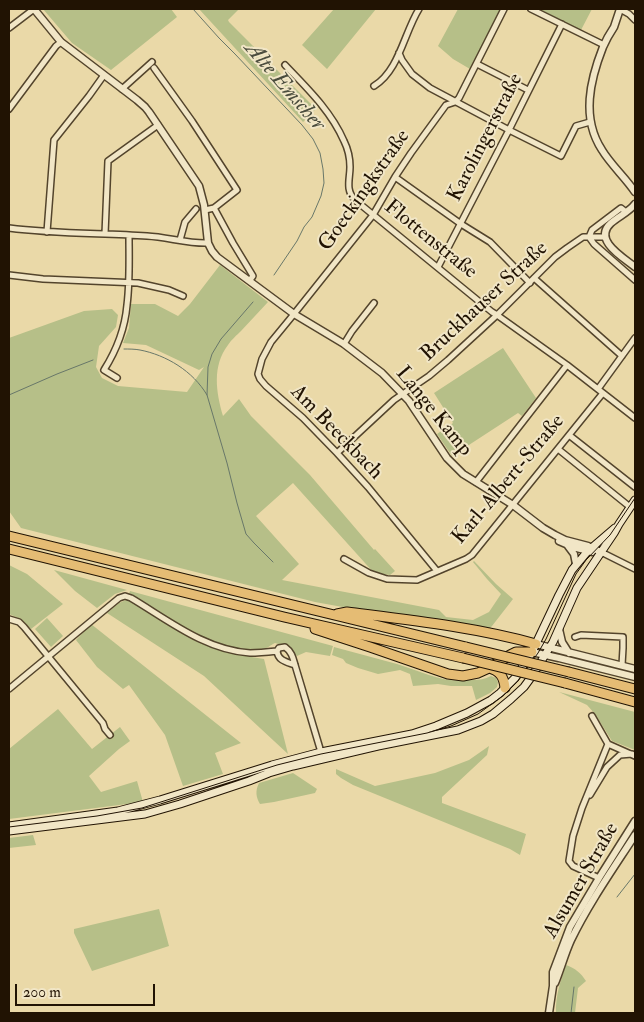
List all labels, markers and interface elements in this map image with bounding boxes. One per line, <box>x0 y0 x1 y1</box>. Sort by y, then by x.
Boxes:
water label: Alte Emscher <box>238 37 330 137</box>
street label: Karolingerstraße <box>443 70 529 206</box>
street label: Goeckingkstraße <box>314 126 416 256</box>
street label: Flottenstraße <box>378 195 482 285</box>
street label: Bruckhauser Straße <box>416 237 554 367</box>
street label: Lange Kamp <box>389 362 477 462</box>
street label: Am Beeckbach <box>285 380 387 486</box>
street label: Karl-Albert-Straße <box>447 410 571 550</box>
street label: Alsumer Straße <box>539 819 625 943</box>
scale bar <box>18 974 158 1006</box>
text: 200 m <box>23 983 61 1002</box>

